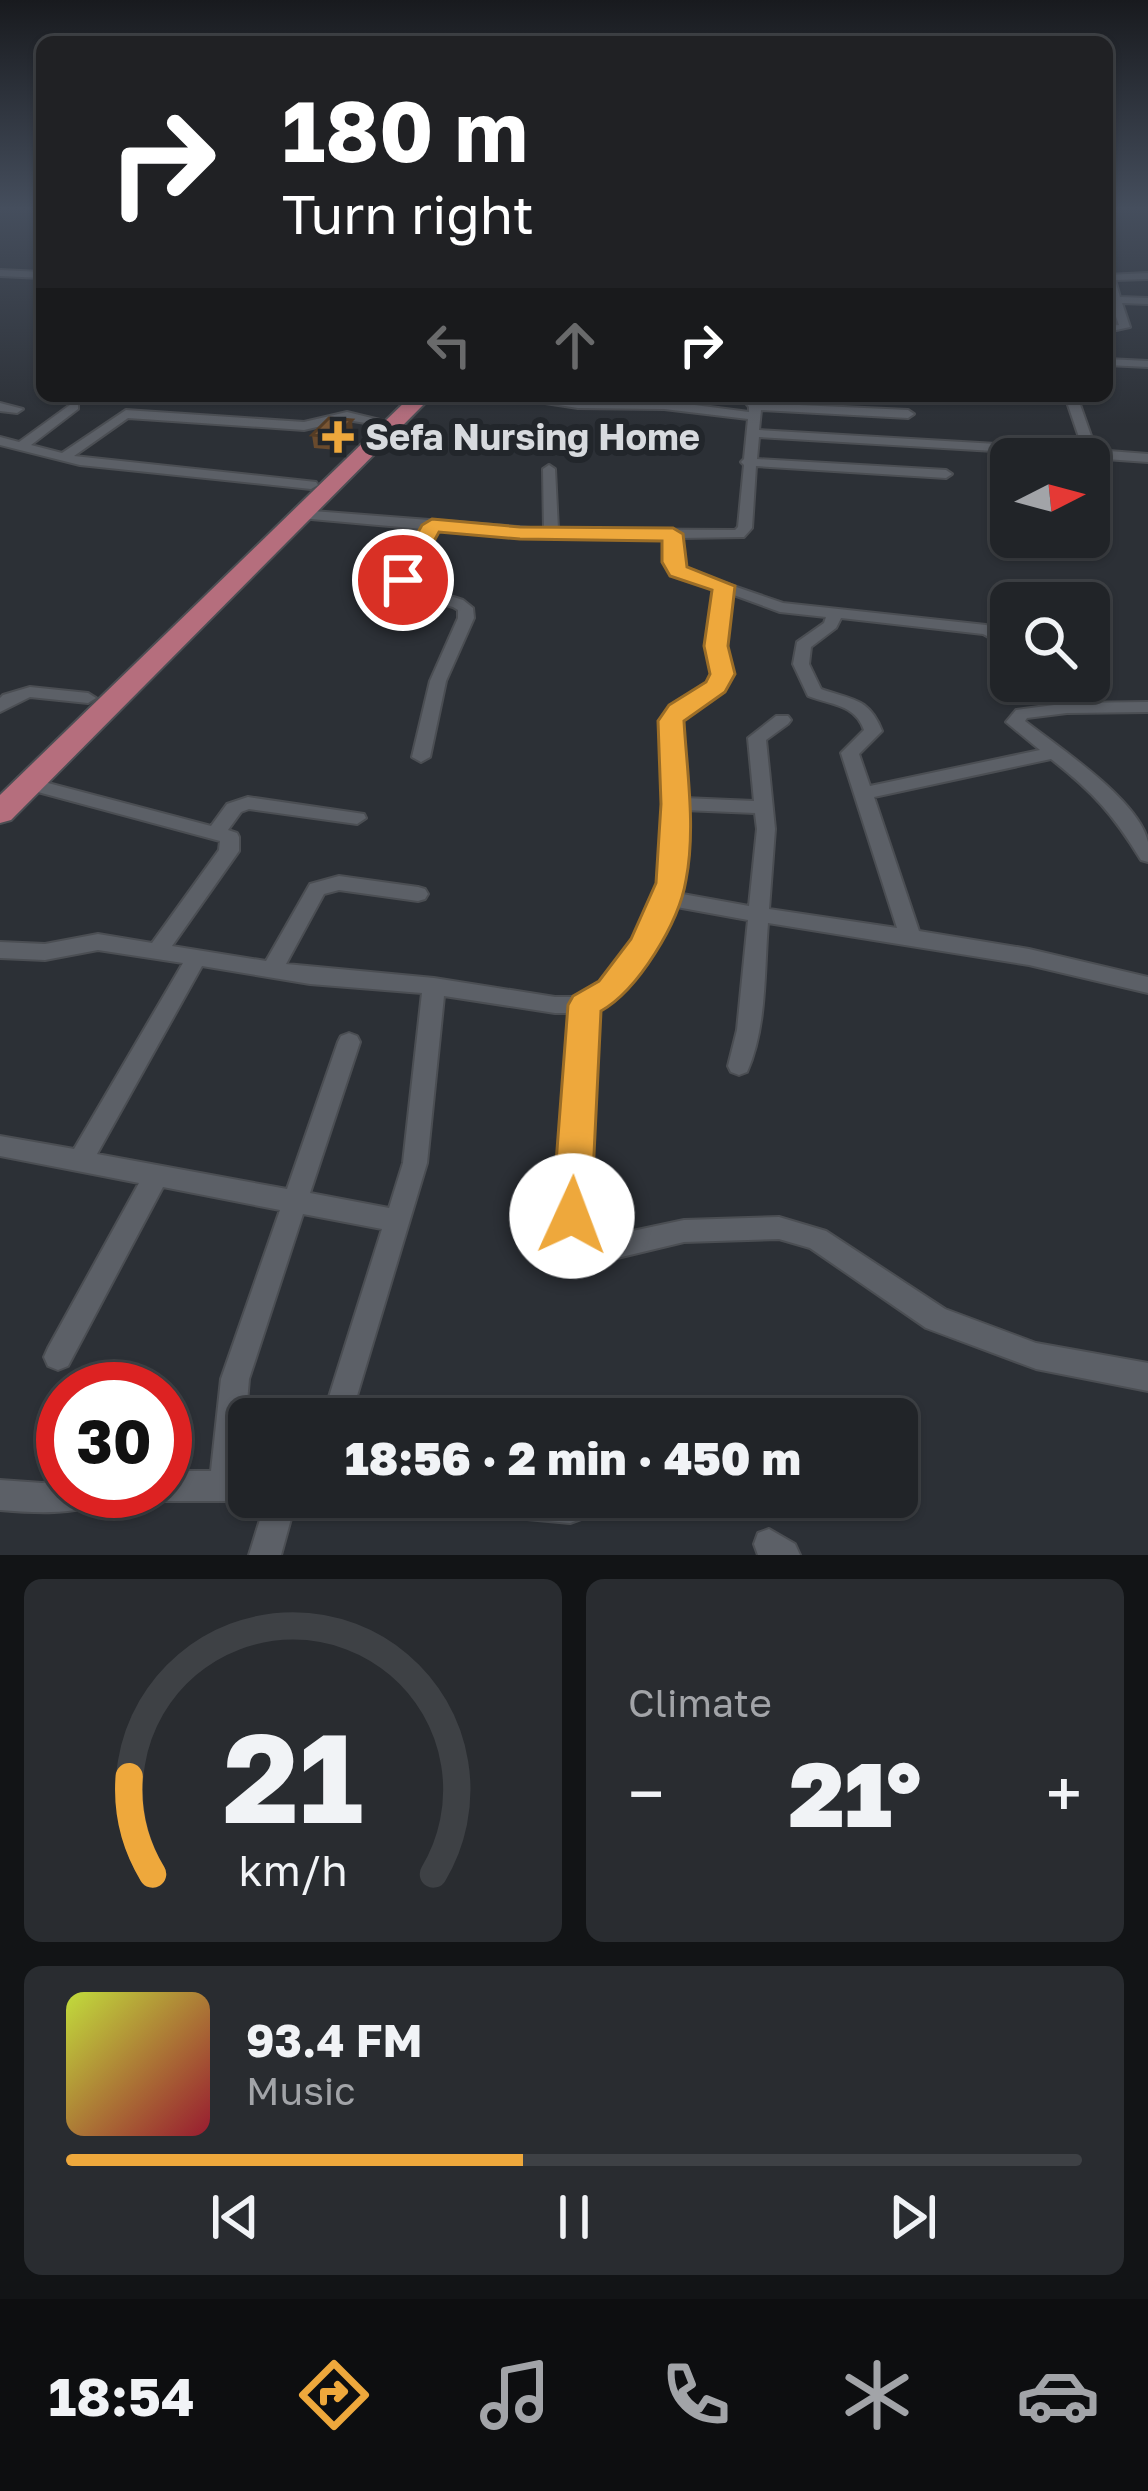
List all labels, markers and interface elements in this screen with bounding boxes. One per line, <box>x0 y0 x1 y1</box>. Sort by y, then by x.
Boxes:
text: 180 m <box>282 80 528 180</box>
icon: right <box>84 84 240 240</box>
text: Turn right <box>282 181 534 246</box>
icon: left <box>416 312 482 378</box>
icon: ahead <box>542 312 608 378</box>
icon: right <box>668 312 734 378</box>
place label: Sefa Nursing Home <box>365 415 700 458</box>
marker: Sefa Nursing Home <box>322 421 354 453</box>
north arrow <box>990 438 1110 558</box>
map controls <box>990 438 1110 702</box>
pin <box>352 529 454 631</box>
icon: arrive <box>370 547 436 613</box>
button: search <box>990 582 1110 702</box>
position arrow <box>509 1153 635 1279</box>
speed limit sign: 30 <box>36 1362 192 1518</box>
text: 18:56 · 2 min · 450 m <box>345 1431 801 1485</box>
text: Climate <box>628 1679 772 1726</box>
text: 21 <box>223 1701 363 1850</box>
text: 21° <box>789 1739 921 1847</box>
text: − <box>628 1753 664 1833</box>
text: + <box>1046 1753 1082 1833</box>
text: km/h <box>238 1843 348 1894</box>
text: 93.4 FM <box>246 2013 423 2067</box>
text: Music <box>246 2067 356 2114</box>
icon: previous <box>202 2184 268 2250</box>
icon: pause <box>541 2184 607 2250</box>
icon: next <box>880 2184 946 2250</box>
icon: directions <box>292 2353 376 2437</box>
icon: music <box>473 2353 557 2437</box>
icon: phone <box>654 2353 738 2437</box>
icon: climate <box>835 2353 919 2437</box>
icon: car <box>1016 2353 1100 2437</box>
text: 18:54 <box>48 2363 195 2428</box>

